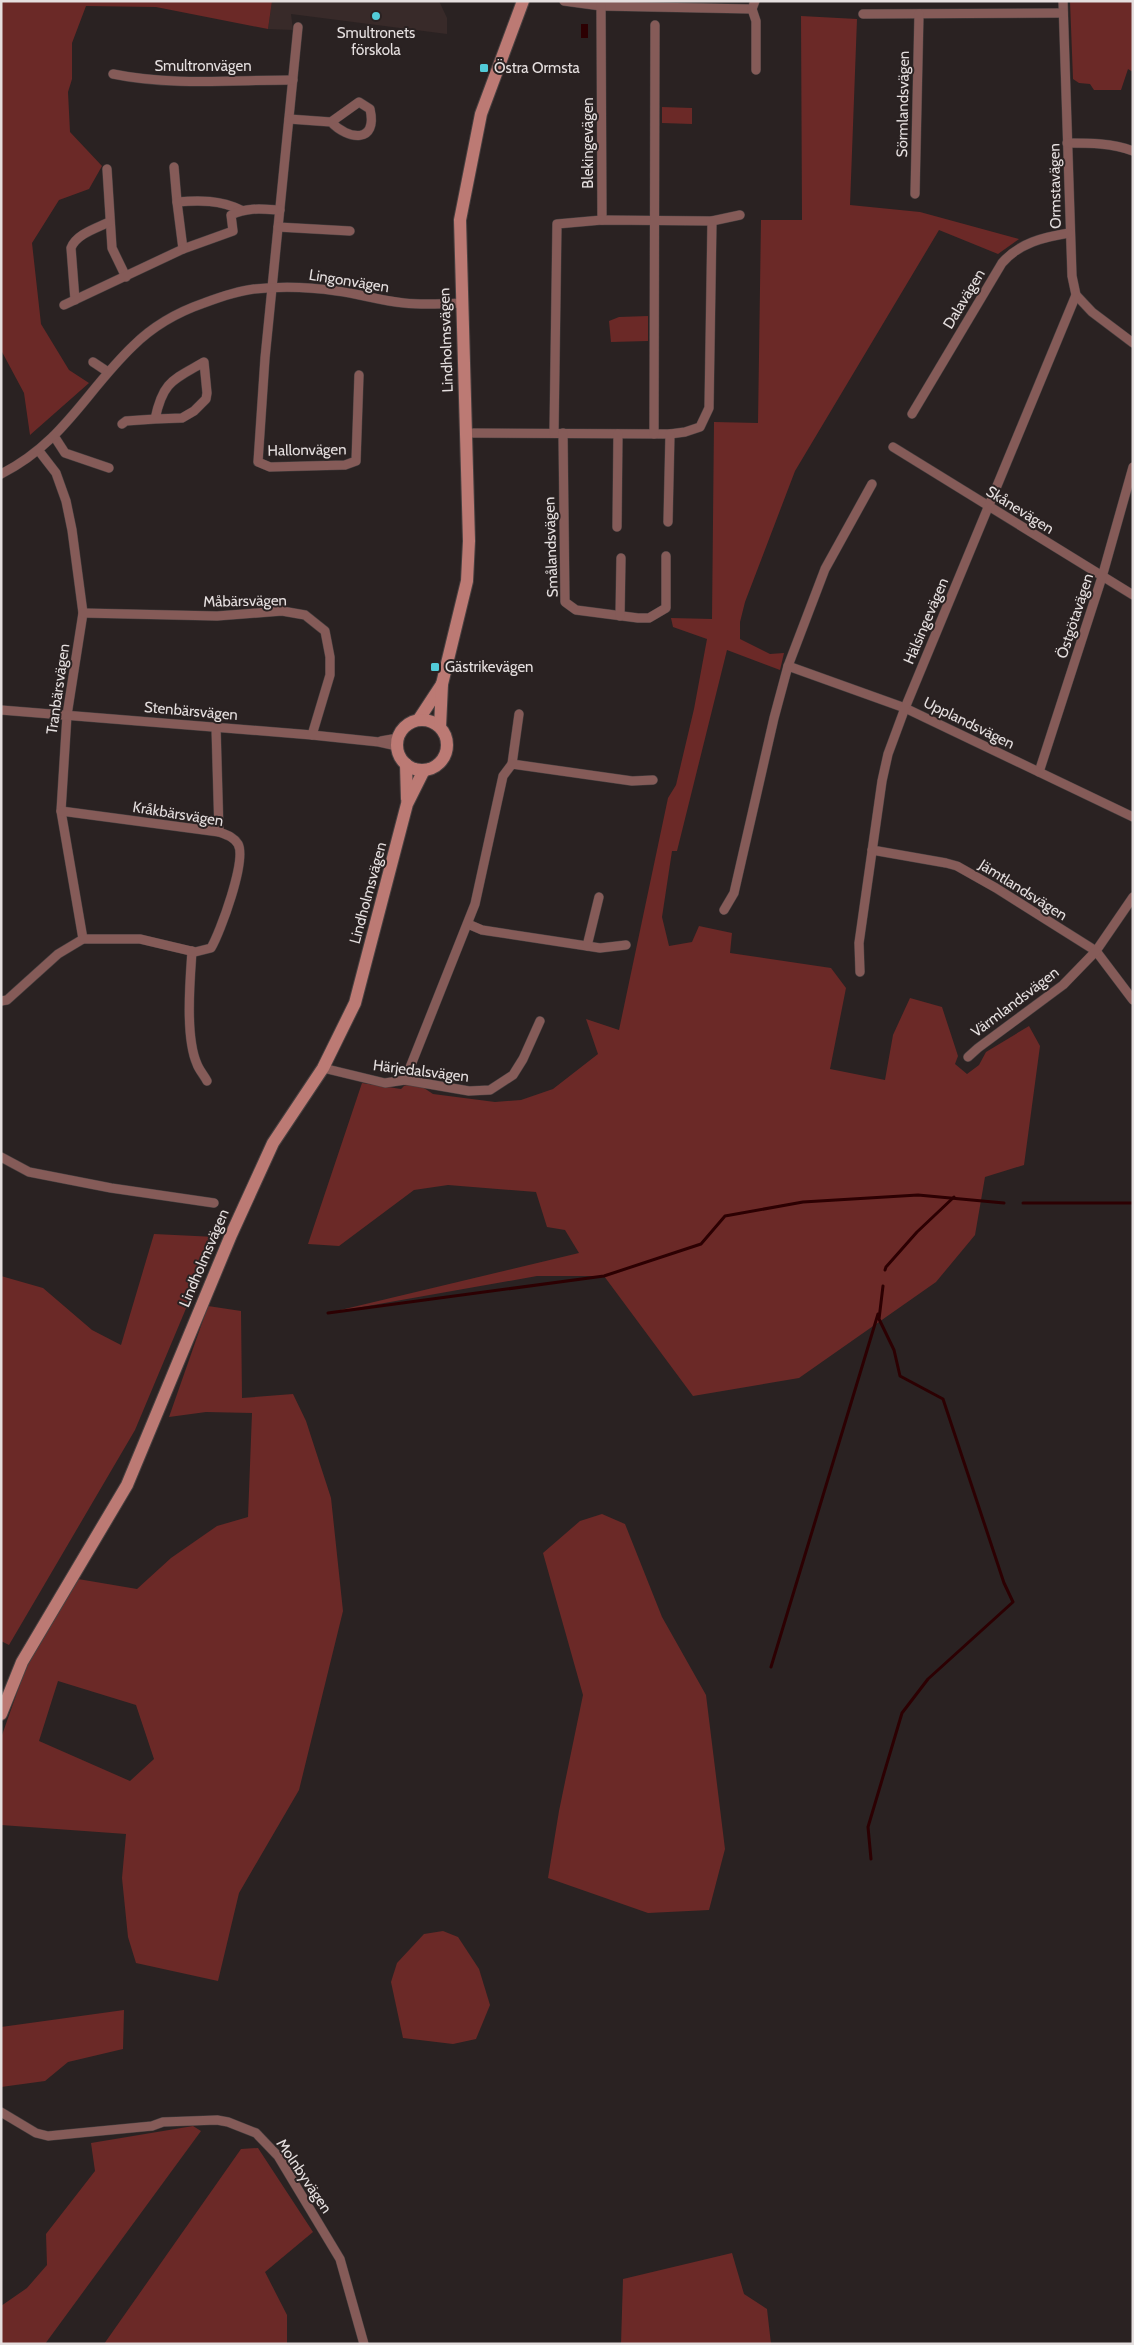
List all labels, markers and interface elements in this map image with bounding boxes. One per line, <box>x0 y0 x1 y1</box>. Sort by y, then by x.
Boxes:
marker: Smultronets förskola <box>370 10 382 22</box>
place label: Smultronets förskola <box>337 24 415 59</box>
street label: Sörmlandsvägen <box>893 51 913 157</box>
street label: Smultronvägen <box>154 57 252 75</box>
place label: Östra Ormsta <box>494 59 581 77</box>
marker: Östra Ormsta <box>478 62 490 74</box>
street label: Blekingevägen <box>579 97 597 189</box>
street label: Ormstavägen <box>1045 143 1065 229</box>
street label: Lingonvägen <box>308 266 390 296</box>
street label: Dalavägen <box>939 266 989 332</box>
street label: Lindholmsvägen <box>435 287 457 393</box>
street label: Hallonvägen <box>267 440 347 460</box>
street label: Skånevägen <box>983 482 1057 538</box>
street label: Smålandsvägen <box>540 496 562 598</box>
street label: Östgötavägen <box>1053 571 1097 661</box>
street label: Hälsingevägen <box>900 575 952 667</box>
street label: Måbärsvägen <box>203 591 287 611</box>
street label: Tranbärsvägen <box>43 642 73 736</box>
place label: Gästrikevägen <box>445 658 534 676</box>
marker: Gästrikevägen <box>429 661 441 673</box>
street label: Upplandsvägen <box>921 693 1017 753</box>
street label: Stenbärsvägen <box>143 698 239 724</box>
street label: Kråkbärsvägen <box>131 798 225 830</box>
street label: Lindholmsvägen <box>346 840 390 946</box>
street label: Jämtlandsvägen <box>975 855 1070 924</box>
street label: Värmlandsvägen <box>968 963 1062 1041</box>
street label: Härjedalsvägen <box>372 1056 470 1086</box>
street label: Lindholmsvägen <box>175 1206 233 1310</box>
street label: Molnbyvägen <box>273 2135 335 2217</box>

